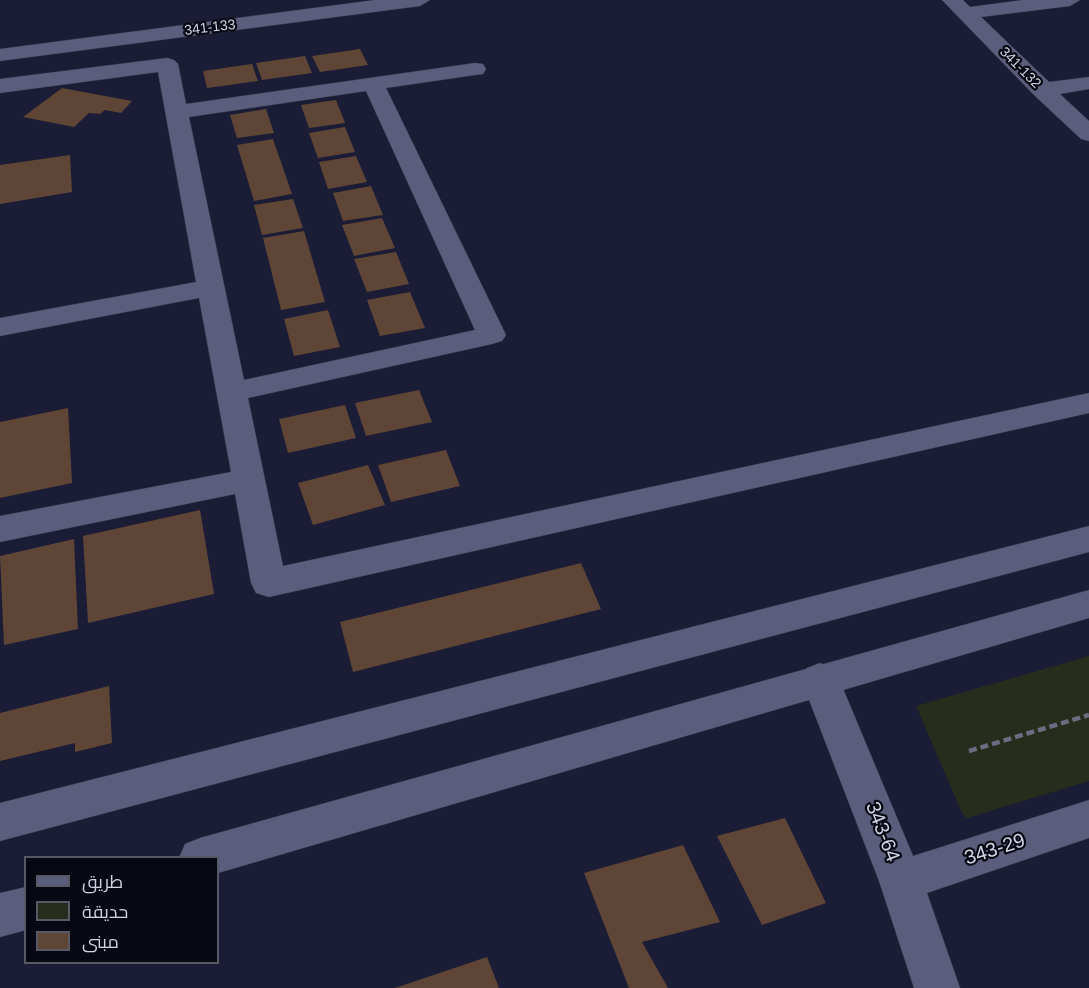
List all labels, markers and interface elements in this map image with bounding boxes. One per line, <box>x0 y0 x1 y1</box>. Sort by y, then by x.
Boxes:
street label: 341-133 <box>183 17 237 39</box>
street label: 341-132 <box>996 44 1044 92</box>
street label: 343-64 <box>860 799 904 865</box>
street label: 343-29 <box>962 829 1028 871</box>
legend <box>24 856 219 964</box>
text: طريق <box>82 872 123 892</box>
text: حديقة <box>82 902 128 922</box>
text: مبنى <box>82 932 119 952</box>

